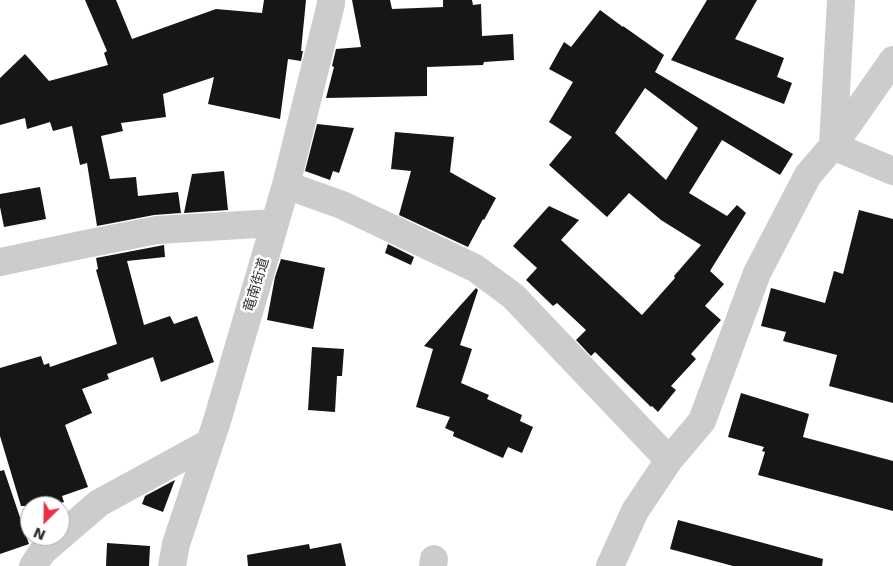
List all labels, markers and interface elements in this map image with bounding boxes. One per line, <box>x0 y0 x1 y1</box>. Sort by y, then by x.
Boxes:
street label: 竜南街道 <box>241 256 273 314</box>
north arrow <box>20 496 70 546</box>
text: N <box>31 524 48 544</box>

